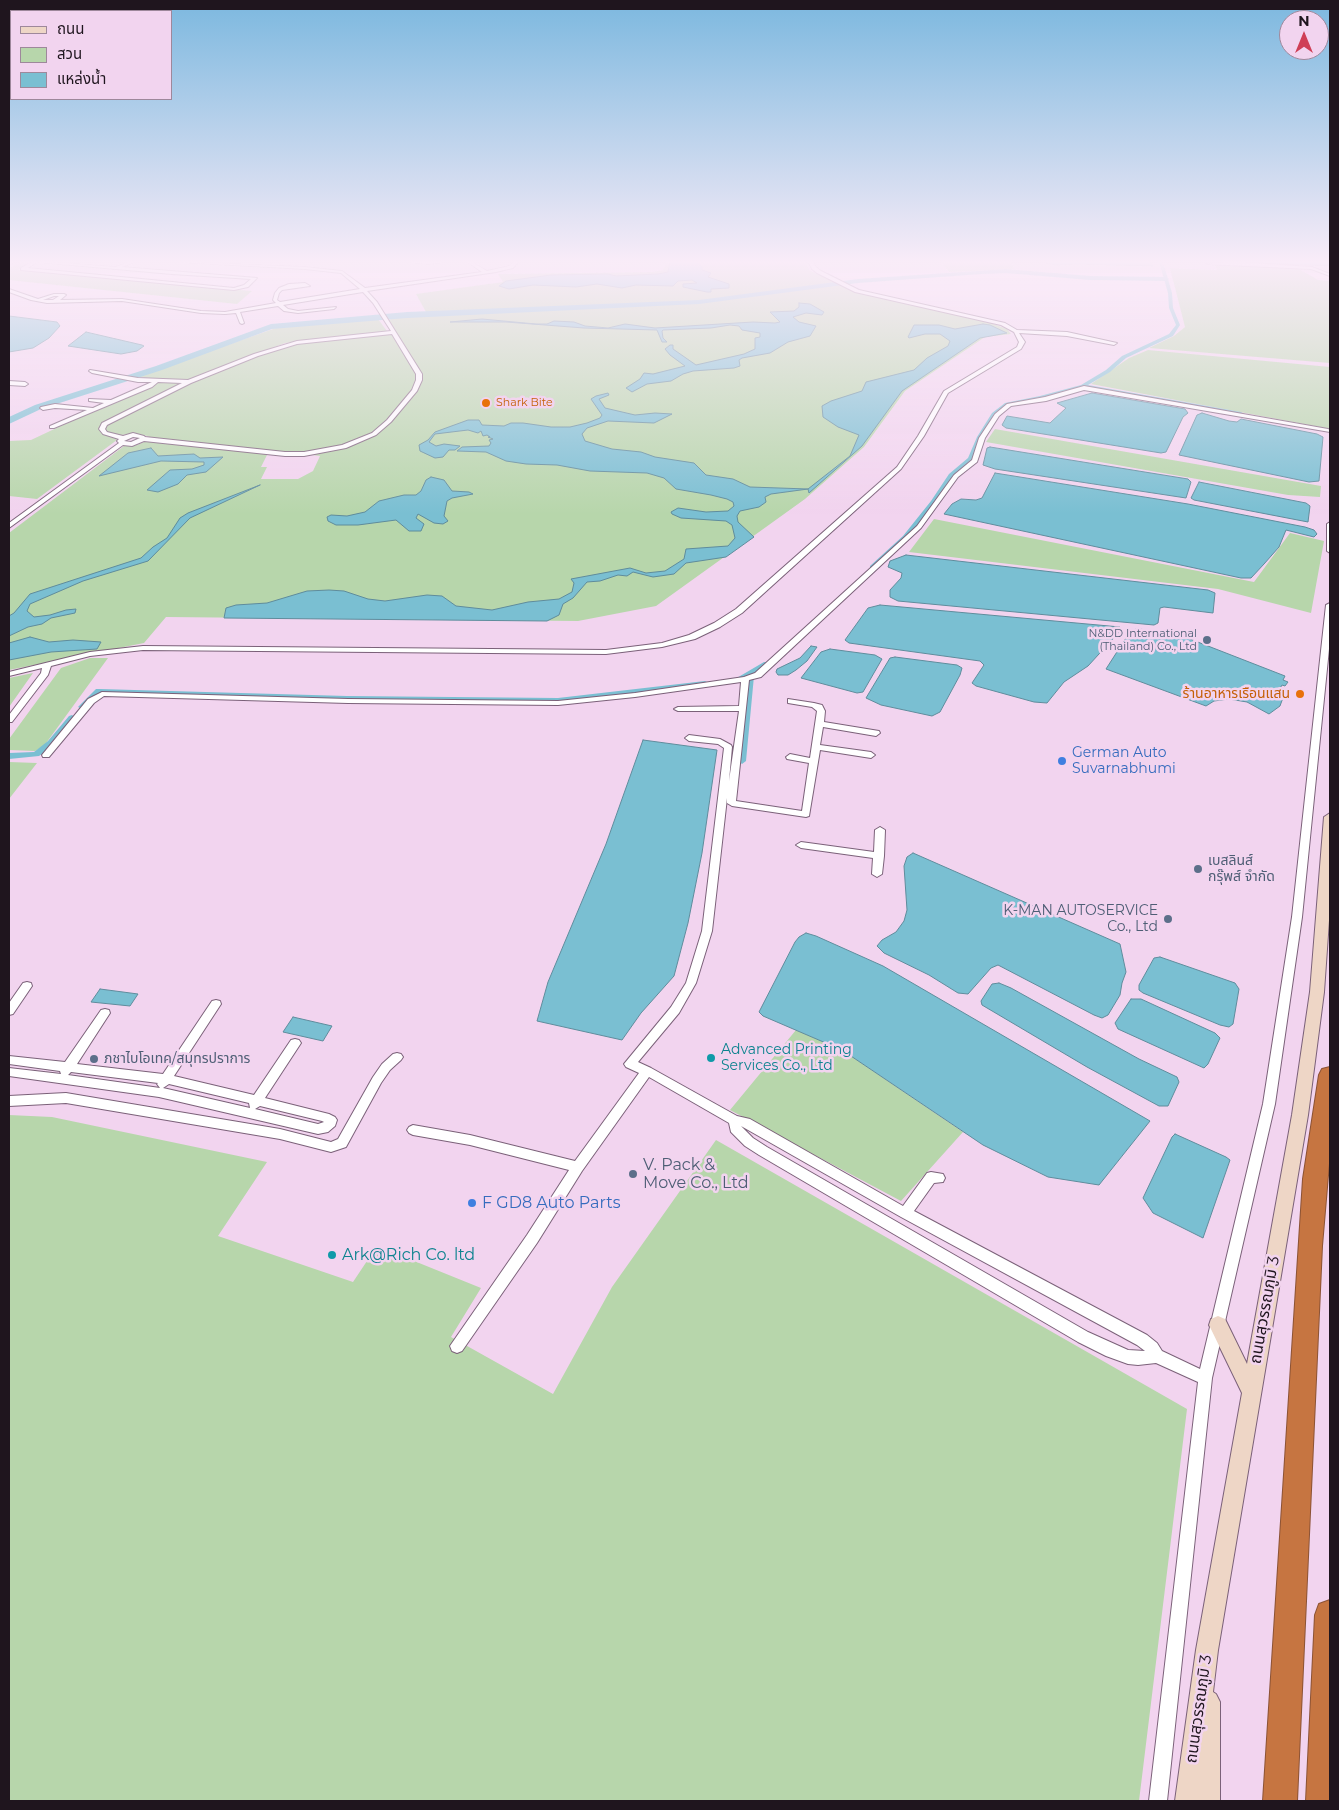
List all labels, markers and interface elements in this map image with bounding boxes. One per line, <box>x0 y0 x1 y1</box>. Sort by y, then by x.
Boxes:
legend <box>10 10 172 100</box>
north arrow <box>1279 10 1329 60</box>
text: N <box>1298 12 1310 30</box>
text: ถนน <box>57 19 84 38</box>
text: สวน <box>57 44 82 63</box>
text: แหล่งน้ำ <box>57 69 106 88</box>
place label: Shark Bite <box>496 396 553 410</box>
marker: Shark Bite <box>480 397 492 409</box>
place label: N&DD International (Thailand) Co., Ltd <box>1089 627 1197 653</box>
marker: N&DD International (Thailand) Co., Ltd <box>1201 634 1213 646</box>
place label: ร้านอาหารเรือนแสน <box>1183 686 1290 702</box>
marker: ร้านอาหารเรือนแสน <box>1294 688 1306 700</box>
place label: German Auto Suvarnabhumi <box>1072 745 1176 778</box>
marker: German Auto Suvarnabhumi <box>1056 755 1068 767</box>
place label: เบสลินส์ กรุ๊พส์ จำกัด <box>1208 853 1275 886</box>
marker: เบสลินส์ กรุ๊พส์ จำกัด <box>1192 863 1204 875</box>
place label: K-MAN AUTOSERVICE Co., Ltd <box>1003 903 1158 936</box>
marker: K-MAN AUTOSERVICE Co., Ltd <box>1162 913 1174 925</box>
place label: Advanced Printing Services Co., Ltd <box>721 1042 852 1074</box>
place label: ภชาไบโอเทค/สมุทรปราการ <box>104 1051 250 1067</box>
marker: Advanced Printing Services Co., Ltd <box>705 1052 717 1064</box>
marker: ภชาไบโอเทค/สมุทรปราการ <box>88 1053 100 1065</box>
place label: V. Pack & Move Co., Ltd <box>643 1155 748 1193</box>
marker: V. Pack & Move Co., Ltd <box>627 1168 639 1180</box>
place label: F GD8 Auto Parts <box>482 1193 620 1213</box>
marker: F GD8 Auto Parts <box>466 1197 478 1209</box>
place label: Ark@Rich Co. ltd <box>342 1245 475 1265</box>
marker: Ark@Rich Co. ltd <box>326 1249 338 1261</box>
street label: ถนนสุวรรณภูมิ 3 <box>1246 1255 1284 1365</box>
street label: ถนนสุวรรณภูมิ 3 <box>1182 1654 1216 1764</box>

